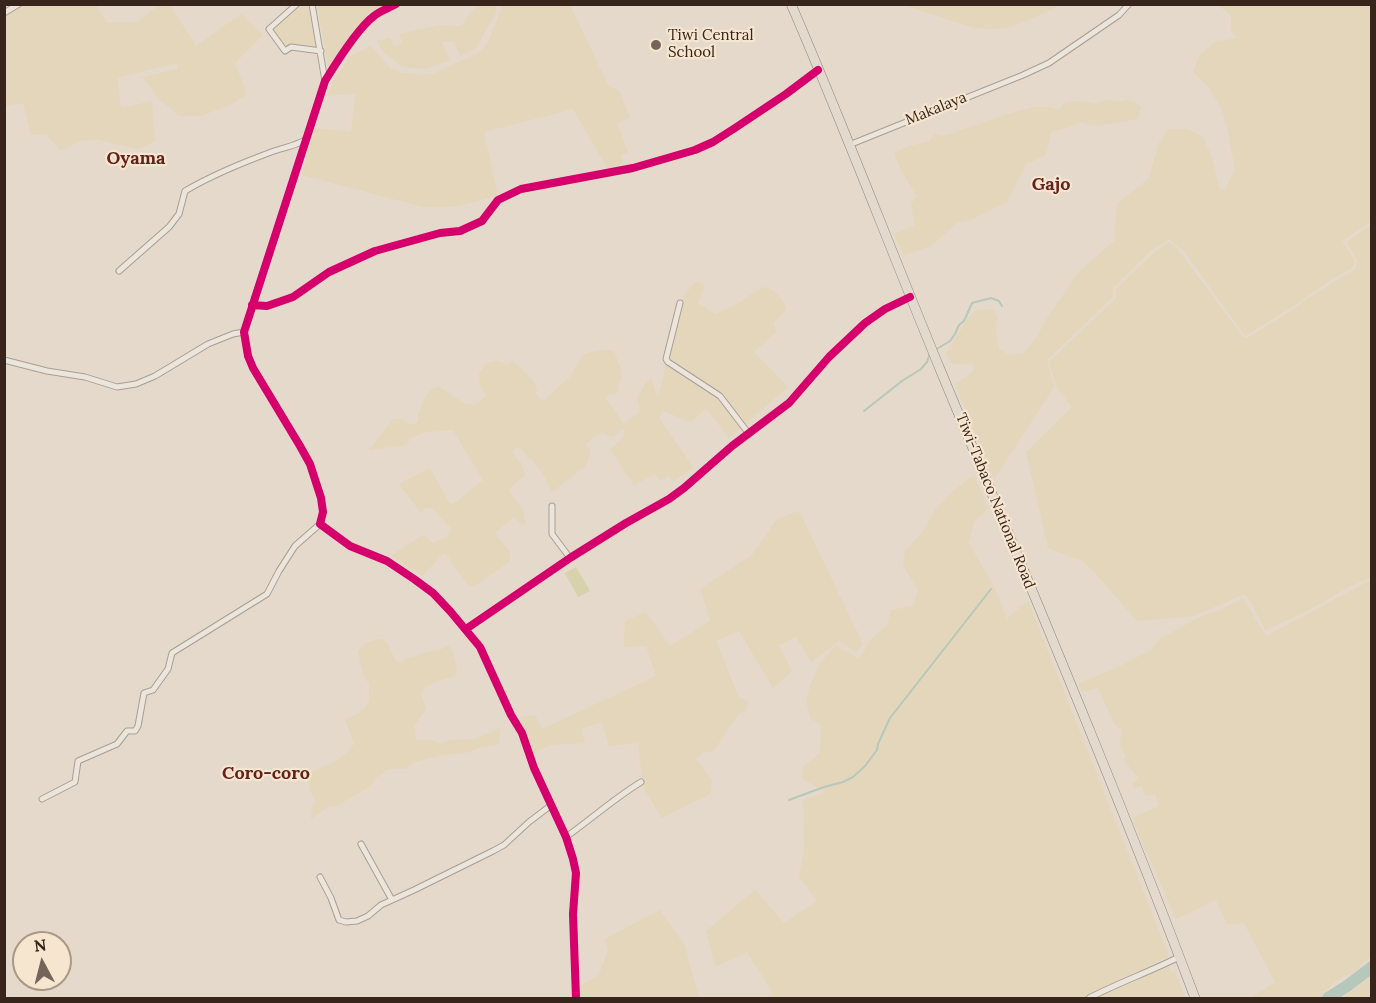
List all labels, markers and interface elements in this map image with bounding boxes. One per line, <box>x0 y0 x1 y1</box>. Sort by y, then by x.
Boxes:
place label: Tiwi Central School <box>668 27 754 62</box>
marker: Tiwi Central School <box>649 38 663 52</box>
street label: Makalaya <box>903 89 969 129</box>
district label: Oyama <box>106 148 166 170</box>
district label: Gajo <box>1032 174 1070 196</box>
street label: Tiwi-Tabaco National Road <box>951 411 1039 591</box>
district label: Coro-coro <box>222 763 310 785</box>
north arrow <box>12 931 72 991</box>
text: N <box>33 934 47 956</box>

